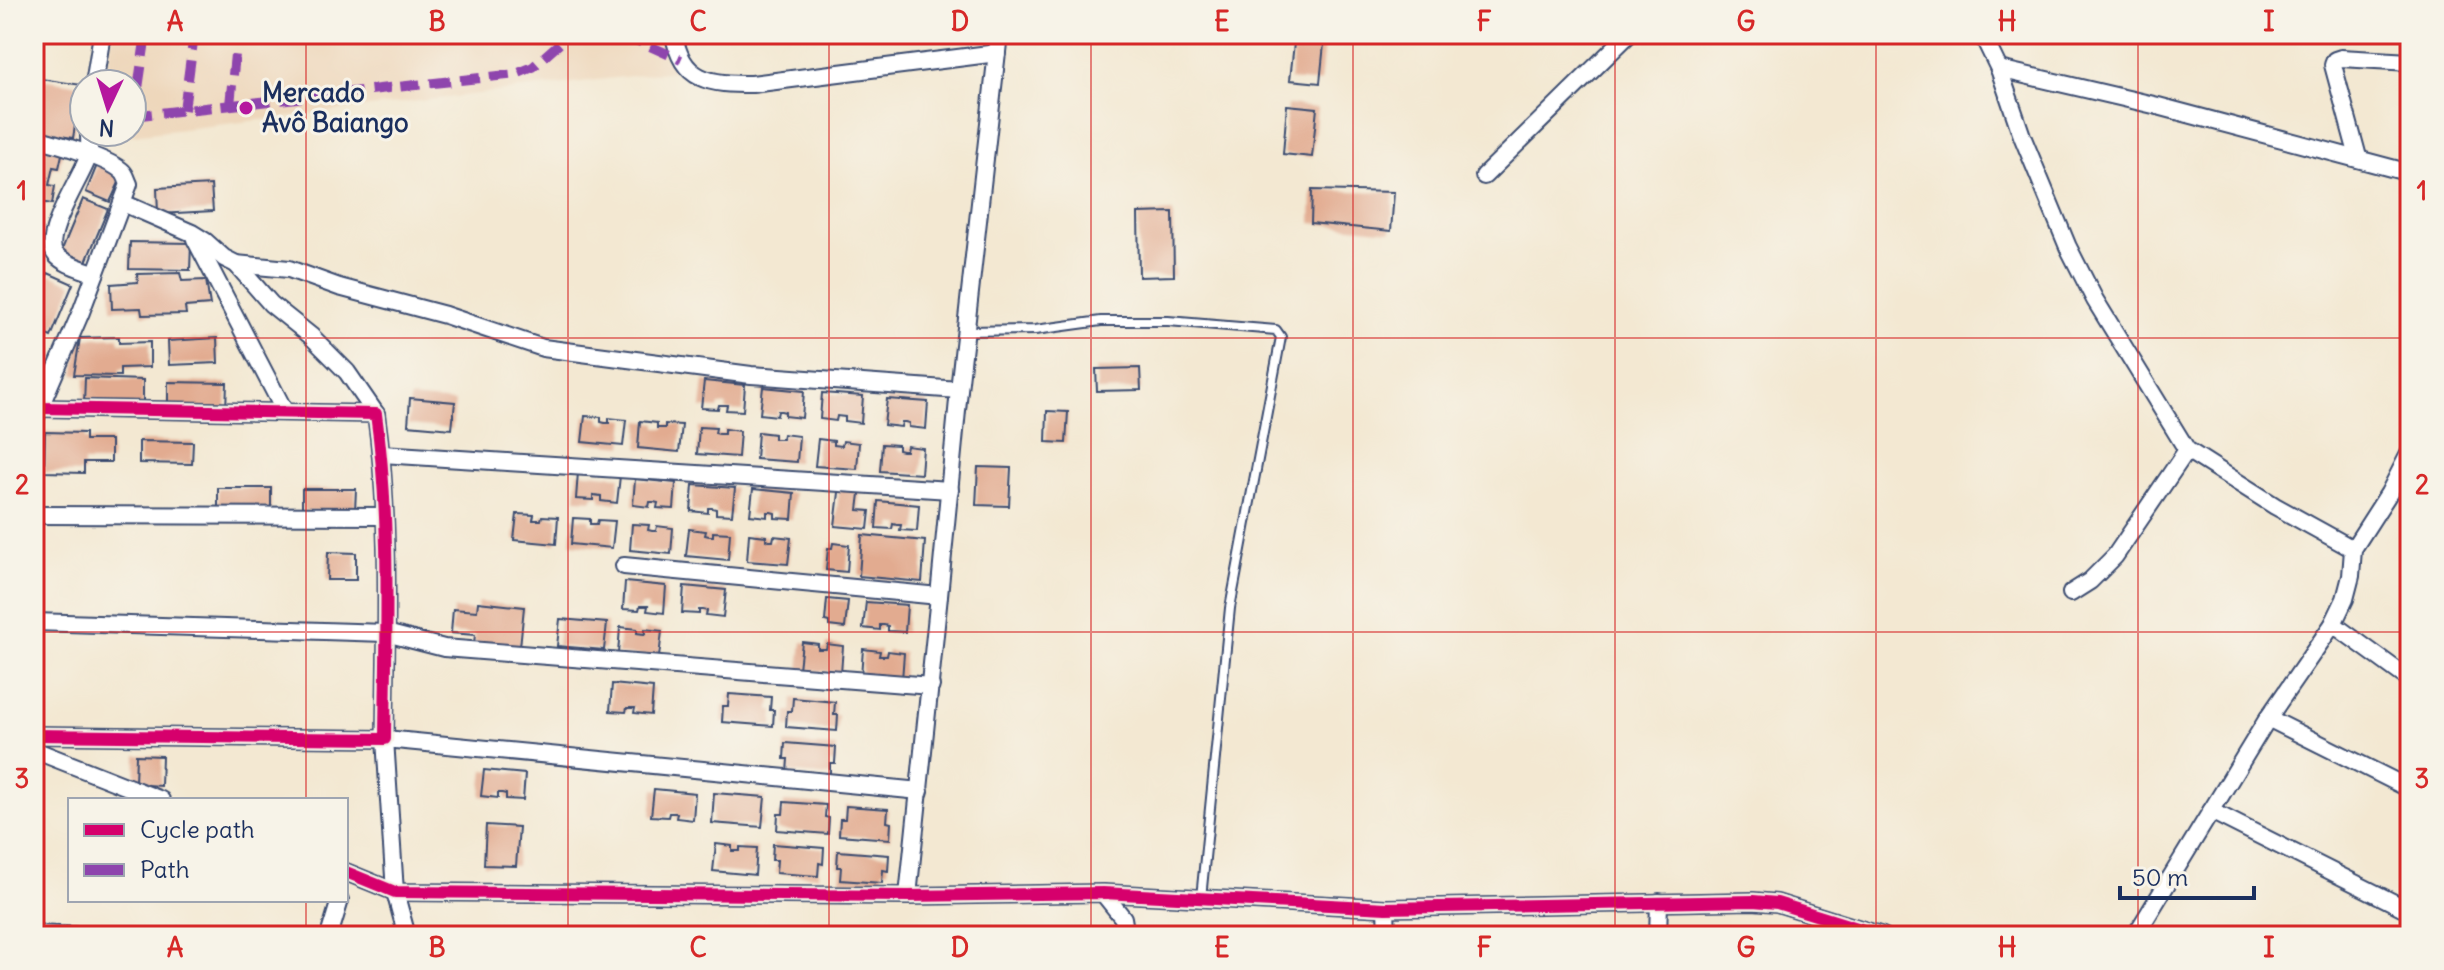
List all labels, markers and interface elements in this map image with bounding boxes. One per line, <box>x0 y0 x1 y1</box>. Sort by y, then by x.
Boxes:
text: A <box>167 5 184 38</box>
text: B <box>428 5 446 38</box>
text: C <box>689 5 707 38</box>
text: D <box>951 5 969 38</box>
text: E <box>1214 5 1230 38</box>
text: F <box>1477 5 1492 38</box>
text: G <box>1737 5 1756 38</box>
text: H <box>1998 5 2016 38</box>
text: I <box>2263 5 2275 38</box>
north arrow <box>68 68 148 148</box>
place label: Mercado Avô Baiango <box>262 76 409 139</box>
marker: Mercado Avô Baiango <box>237 99 255 117</box>
text: N <box>98 113 115 142</box>
text: 1 <box>17 174 27 207</box>
text: 1 <box>2417 174 2427 207</box>
text: 2 <box>15 468 29 501</box>
text: 2 <box>2415 468 2429 501</box>
text: 3 <box>15 762 29 795</box>
text: 3 <box>2415 762 2429 795</box>
legend <box>68 798 348 902</box>
text: Cycle path <box>140 814 255 844</box>
scale bar <box>2120 850 2254 900</box>
text: Path <box>140 854 190 884</box>
text: 50 m <box>2132 862 2188 892</box>
text: A <box>167 931 184 964</box>
text: B <box>428 931 446 964</box>
text: C <box>689 931 707 964</box>
text: D <box>951 931 969 964</box>
text: E <box>1214 931 1230 964</box>
text: F <box>1477 931 1492 964</box>
text: G <box>1737 931 1756 964</box>
text: H <box>1998 931 2016 964</box>
text: I <box>2263 931 2275 964</box>

